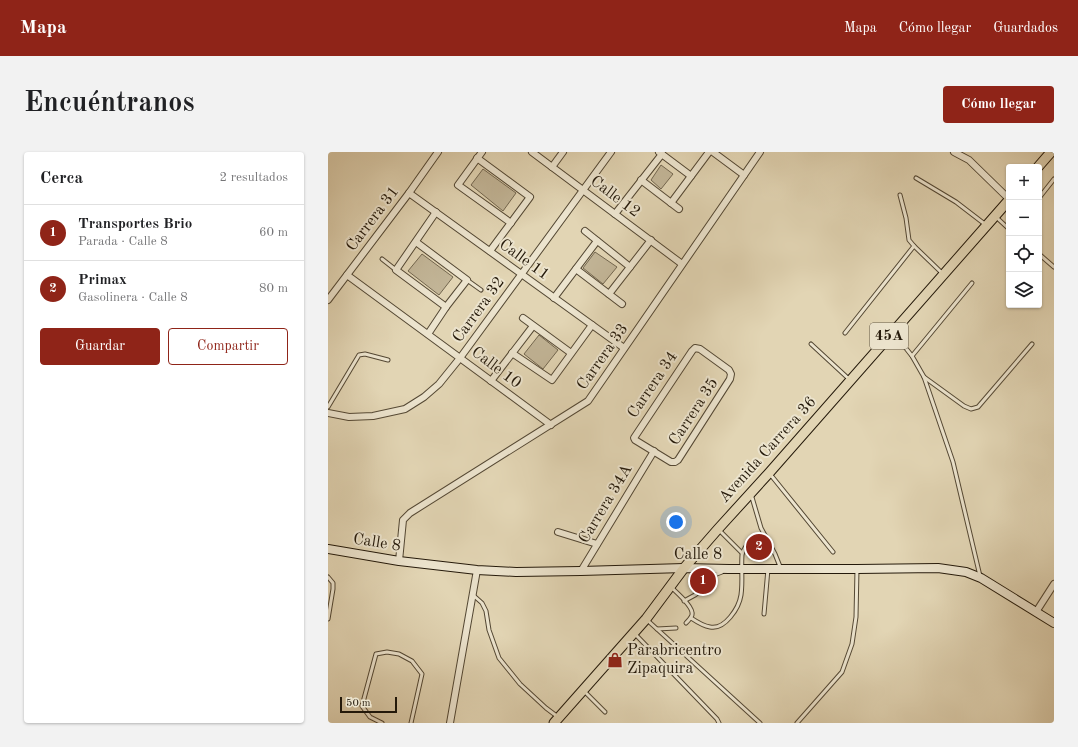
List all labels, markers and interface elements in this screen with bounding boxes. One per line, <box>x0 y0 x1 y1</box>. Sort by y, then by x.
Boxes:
text: Mapa <box>20 19 67 38</box>
text: Mapa <box>844 21 877 35</box>
text: Cómo llegar <box>899 21 971 35</box>
text: Guardados <box>993 21 1058 35</box>
button: Cómo llegar <box>943 86 1054 123</box>
text: Encuéntranos <box>24 90 194 118</box>
map controls <box>1006 164 1042 308</box>
button: + <box>1006 164 1042 200</box>
text: Cerca <box>40 170 83 187</box>
text: 2 resultados <box>220 171 288 184</box>
street label: Calle 12 <box>587 173 643 221</box>
street label: Carrera 31 <box>344 184 402 254</box>
button: − <box>1006 200 1042 236</box>
text: Transportes Brio <box>78 217 192 232</box>
text: 1 <box>49 226 57 239</box>
text: 60 m <box>259 226 288 239</box>
text: Parada · Calle 8 <box>78 235 168 248</box>
button: locate <box>1006 236 1042 272</box>
street label: Calle 11 <box>496 237 552 283</box>
button: layers <box>1006 272 1042 308</box>
text: Primax <box>78 273 127 288</box>
street label: Carrera 32 <box>450 274 508 346</box>
text: 2 <box>49 282 57 295</box>
text: 80 m <box>259 282 288 295</box>
text: Gasolinera · Calle 8 <box>78 291 188 304</box>
street label: Carrera 33 <box>574 321 632 393</box>
road number: 45A <box>870 323 908 349</box>
button: Guardar <box>40 328 160 365</box>
button: Compartir <box>168 328 288 365</box>
street label: Calle 10 <box>468 344 524 392</box>
street label: Carrera 34 <box>625 349 681 421</box>
street label: Carrera 35 <box>666 376 722 448</box>
street label: Avenida Carrera 36 <box>716 394 820 506</box>
street label: Carrera 34A <box>576 462 636 546</box>
your location <box>666 512 686 532</box>
street label: Calle 8 <box>352 531 402 555</box>
pin: 2 <box>746 532 772 562</box>
street label: Calle 8 <box>674 547 722 563</box>
pin: 1 <box>690 566 716 596</box>
place label: Parabricentro Zipaquira <box>627 643 722 677</box>
shop icon: Parabricentro Zipaquira <box>606 651 624 669</box>
scale bar <box>340 695 397 714</box>
text: 50 m <box>346 698 371 709</box>

